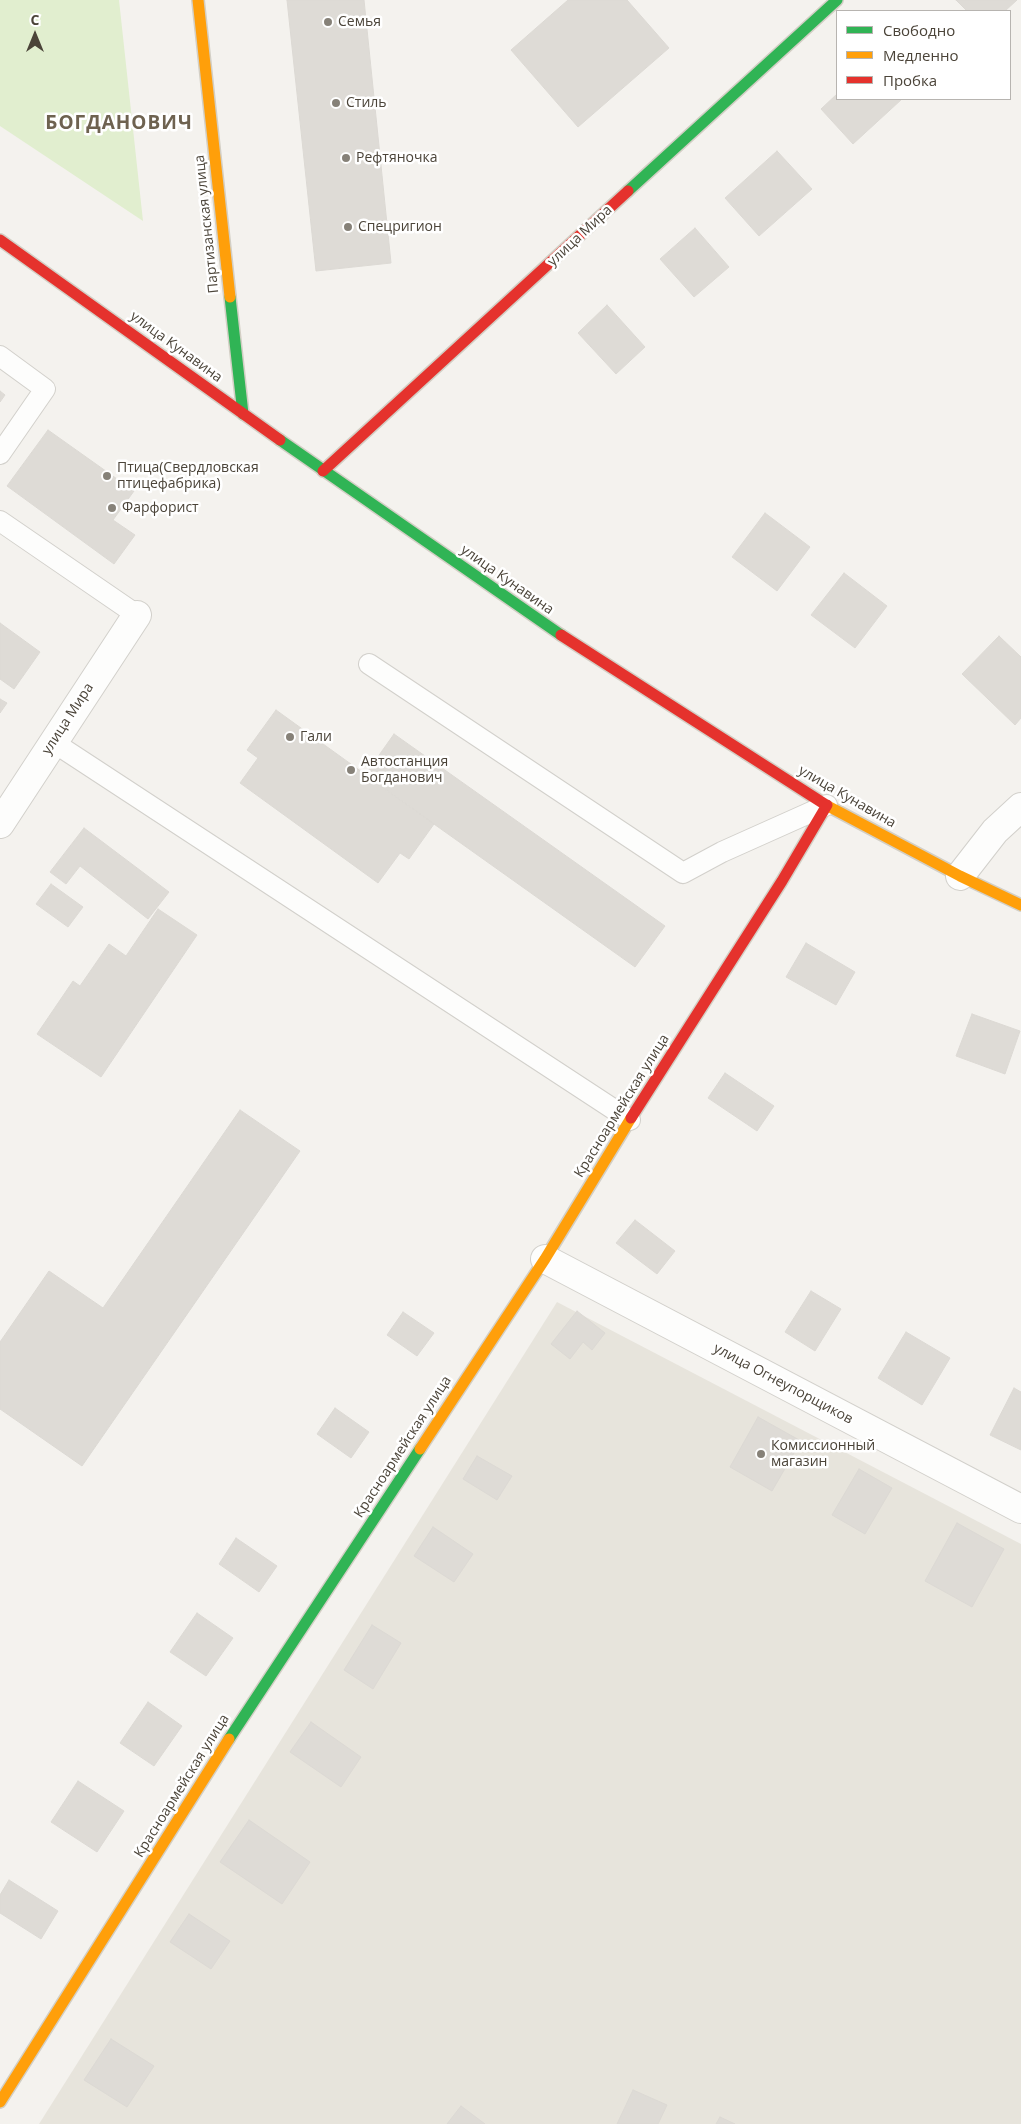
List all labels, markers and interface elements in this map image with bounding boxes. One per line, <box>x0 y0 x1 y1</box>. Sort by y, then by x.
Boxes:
north arrow <box>10 10 60 60</box>
text: С <box>31 10 39 29</box>
legend <box>836 10 1011 100</box>
place label: Семья <box>338 14 381 30</box>
marker: Семья <box>322 16 334 28</box>
text: Свободно <box>883 20 955 40</box>
text: Медленно <box>883 45 959 65</box>
text: Пробка <box>883 70 937 90</box>
place label: Стиль <box>346 95 387 111</box>
marker: Стиль <box>330 97 342 109</box>
district label: БОГДАНОВИЧ <box>44 113 194 135</box>
place label: Рефтяночка <box>356 150 437 166</box>
marker: Рефтяночка <box>340 152 352 164</box>
street label: Партизанская улица <box>191 154 223 294</box>
street label: улица Мира <box>544 202 616 270</box>
place label: Спецригион <box>358 219 442 235</box>
marker: Спецригион <box>342 221 354 233</box>
street label: улица Кунавина <box>127 308 225 386</box>
place label: Птица(Свердловская птицефабрика) <box>117 460 259 492</box>
marker: Птица(Свердловская птицефабрика) <box>101 470 113 482</box>
place label: Фарфорист <box>122 500 199 516</box>
marker: Фарфорист <box>106 502 118 514</box>
street label: улица Кунавина <box>457 542 557 618</box>
street label: улица Мира <box>39 680 97 758</box>
place label: Гали <box>300 729 332 745</box>
marker: Гали <box>284 731 296 743</box>
place label: Автостанция Богданович <box>361 754 448 786</box>
street label: улица Кунавина <box>795 762 899 832</box>
marker: Автостанция Богданович <box>345 764 357 776</box>
street label: Красноармейская улица <box>571 1031 673 1181</box>
street label: улица Огнеупорщиков <box>710 1340 856 1428</box>
street label: Красноармейская улица <box>351 1373 455 1521</box>
place label: Комиссионный магазин <box>771 1438 875 1470</box>
marker: Комиссионный магазин <box>755 1448 767 1460</box>
street label: Красноармейская улица <box>131 1711 233 1861</box>

